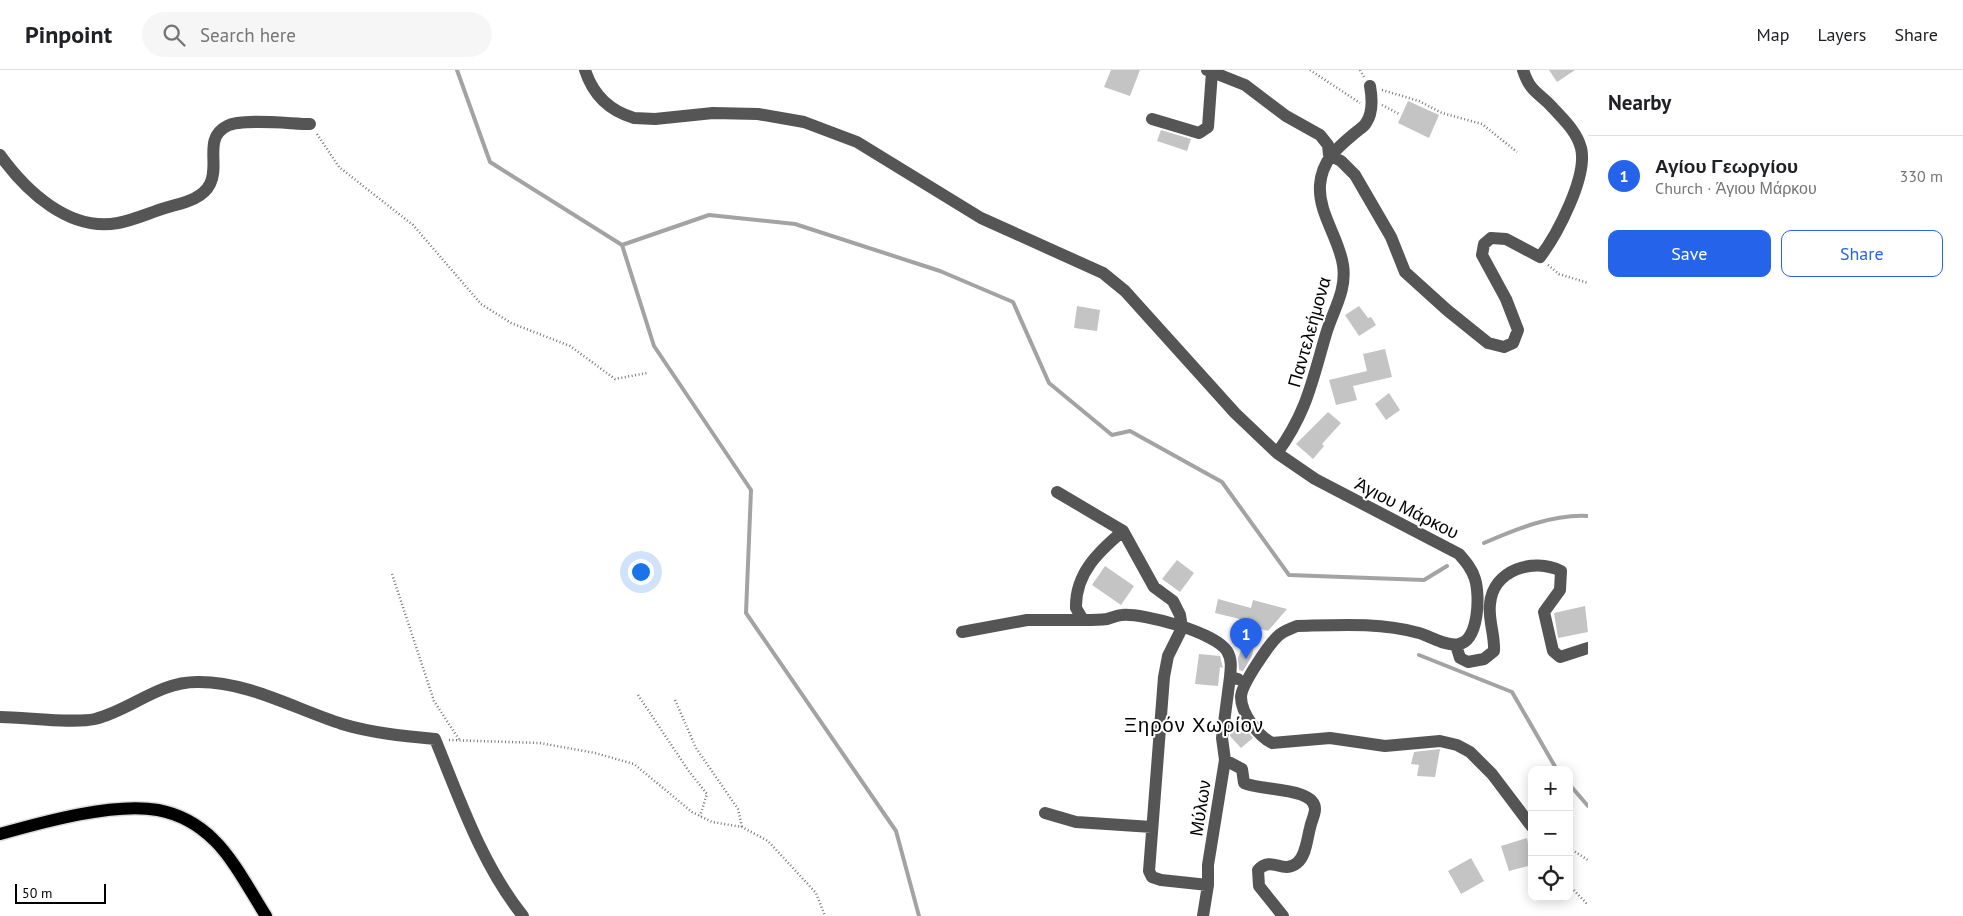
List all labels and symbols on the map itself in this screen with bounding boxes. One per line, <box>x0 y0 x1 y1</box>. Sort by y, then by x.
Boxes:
street label: Παντελεήμονα <box>1282 274 1336 390</box>
street label: Άγιου Μάρκου <box>1351 472 1463 544</box>
your location <box>628 559 654 585</box>
pin: 1 <box>1230 618 1262 659</box>
district label: Ξηρόν Χωρίον <box>1124 712 1264 738</box>
street label: Μύλων <box>1184 778 1216 838</box>
scale bar <box>15 881 106 904</box>

